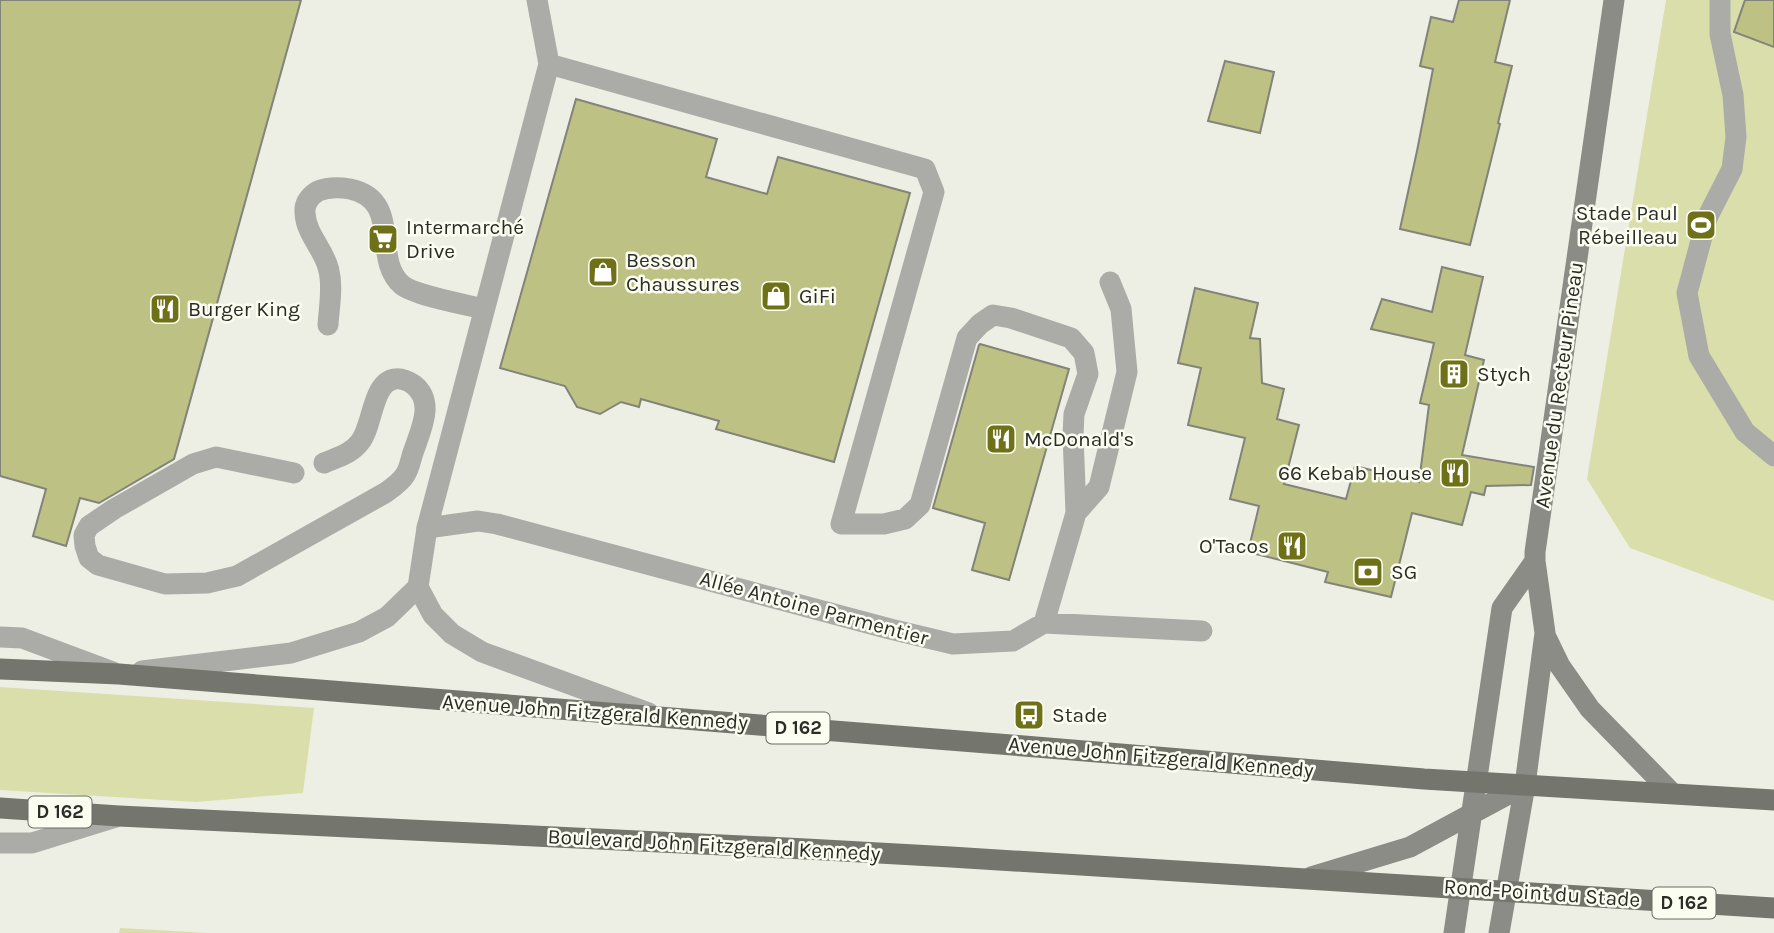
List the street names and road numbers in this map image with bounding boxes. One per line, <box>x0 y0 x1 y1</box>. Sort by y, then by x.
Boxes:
street label: Avenue du Recteur Pineau <box>1530 260 1588 510</box>
street label: Allée Antoine Parmentier <box>697 566 931 650</box>
street label: Avenue John Fitzgerald Kennedy <box>441 689 749 735</box>
road number: D 162 <box>766 712 830 744</box>
street label: Avenue John Fitzgerald Kennedy <box>1007 732 1315 782</box>
road number: D 162 <box>28 796 92 828</box>
street label: Boulevard John Fitzgerald Kennedy <box>547 824 881 866</box>
street label: Rond-Point du Stade <box>1443 874 1641 912</box>
road number: D 162 <box>1652 888 1716 918</box>

